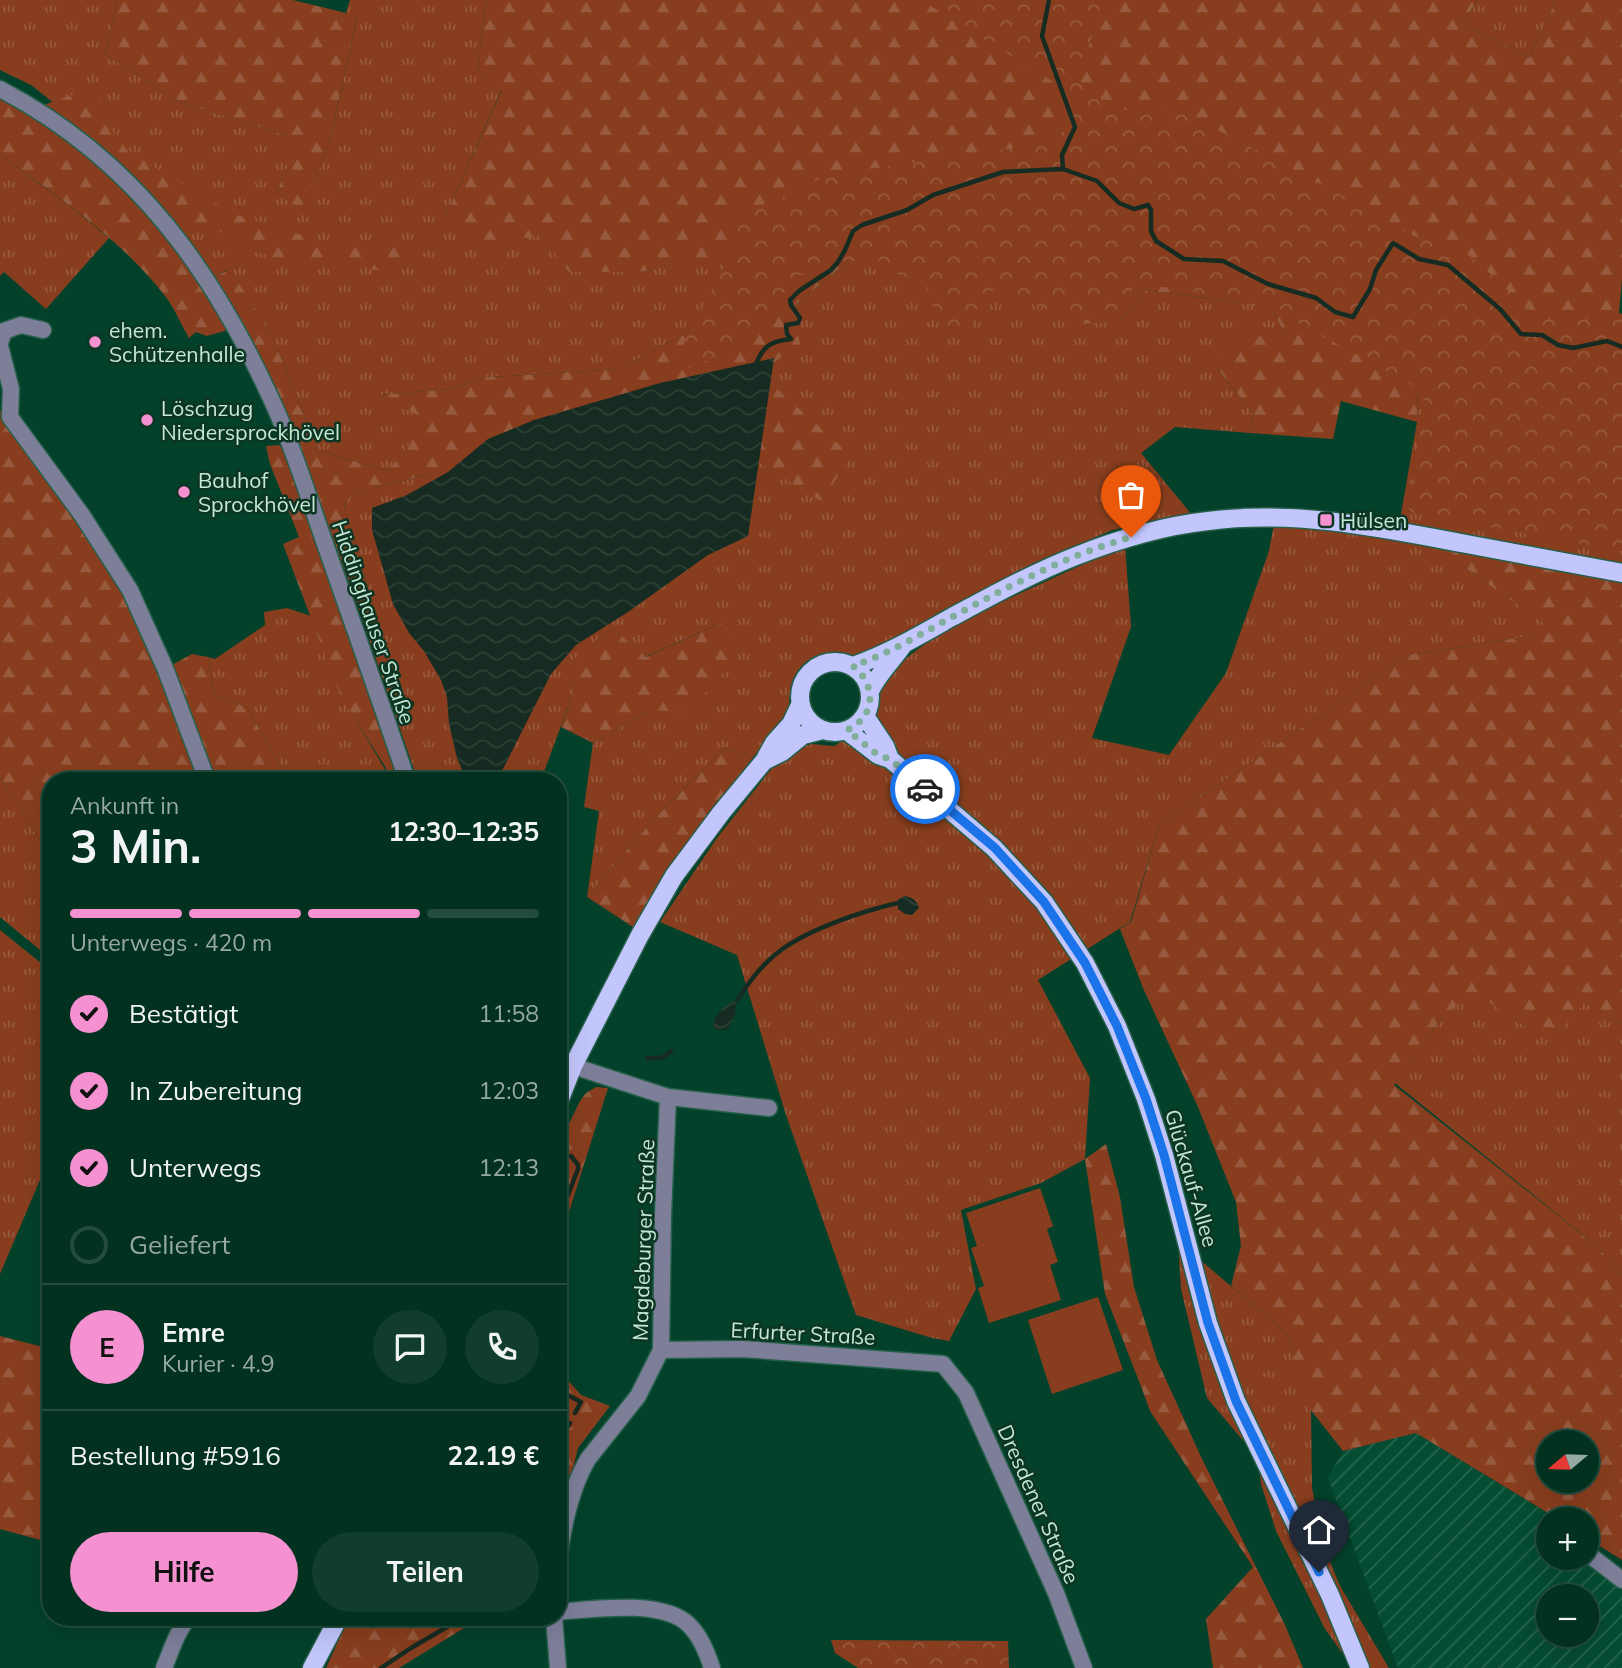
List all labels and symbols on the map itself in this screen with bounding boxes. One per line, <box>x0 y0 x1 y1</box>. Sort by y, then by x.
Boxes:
place label: ehem. Schützenhalle <box>109 317 245 367</box>
marker: ehem. Schützenhalle <box>87 334 103 350</box>
place label: Löschzug Niedersprockhövel <box>161 395 340 445</box>
marker: Löschzug Niedersprockhövel <box>139 412 155 428</box>
pin <box>1101 465 1161 537</box>
place label: Bauhof Sprockhövel <box>198 467 316 517</box>
marker: Bauhof Sprockhövel <box>176 484 192 500</box>
place label: Hülsen <box>1340 507 1407 533</box>
marker: Hülsen <box>1318 512 1334 528</box>
street label: Hiddinghauser Straße <box>327 517 421 727</box>
courier <box>890 754 960 824</box>
street label: Glückauf-Allee <box>1160 1106 1224 1250</box>
street label: Magdeburger Straße <box>626 1139 660 1341</box>
street label: Erfurter Straße <box>730 1316 876 1350</box>
street label: Dresdener Straße <box>992 1421 1086 1587</box>
north arrow <box>1536 1430 1600 1493</box>
pin <box>1289 1500 1349 1572</box>

